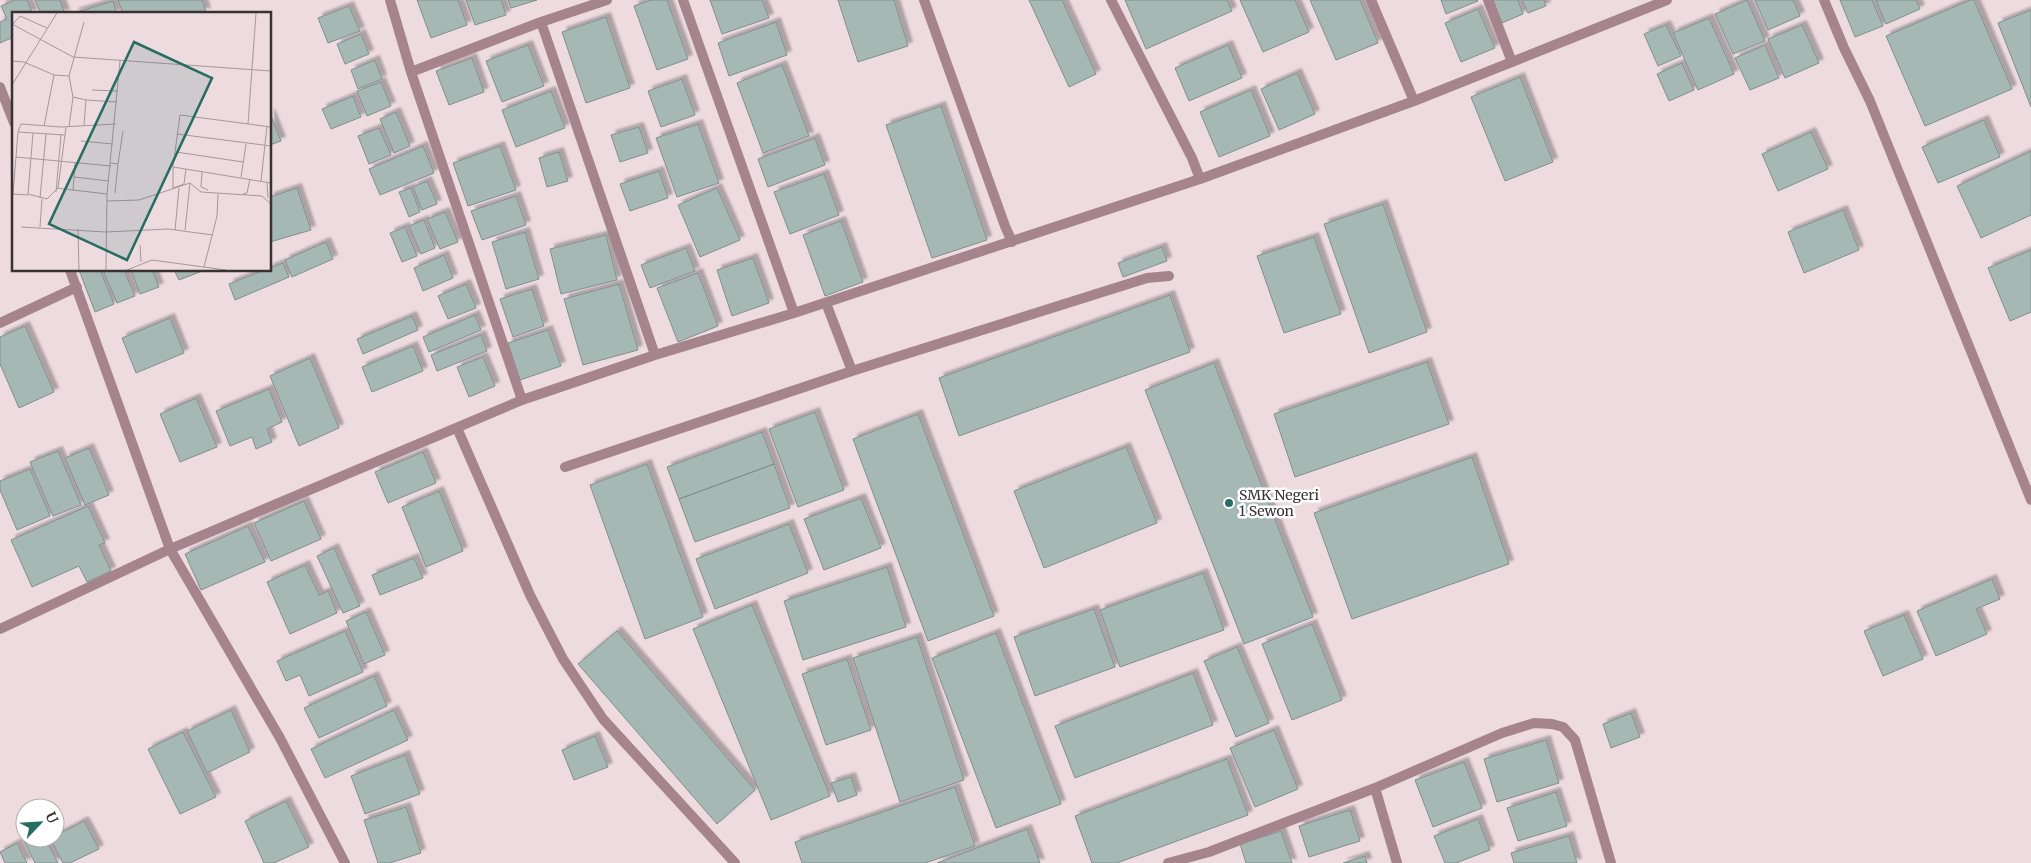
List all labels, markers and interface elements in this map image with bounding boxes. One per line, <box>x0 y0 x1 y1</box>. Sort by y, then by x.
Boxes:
inset map <box>12 12 271 271</box>
place label: SMK Negeri 1 Sewon <box>1239 486 1320 520</box>
marker: SMK Negeri 1 Sewon <box>1223 497 1235 509</box>
north arrow <box>15 798 65 848</box>
text: U <box>41 809 62 827</box>

